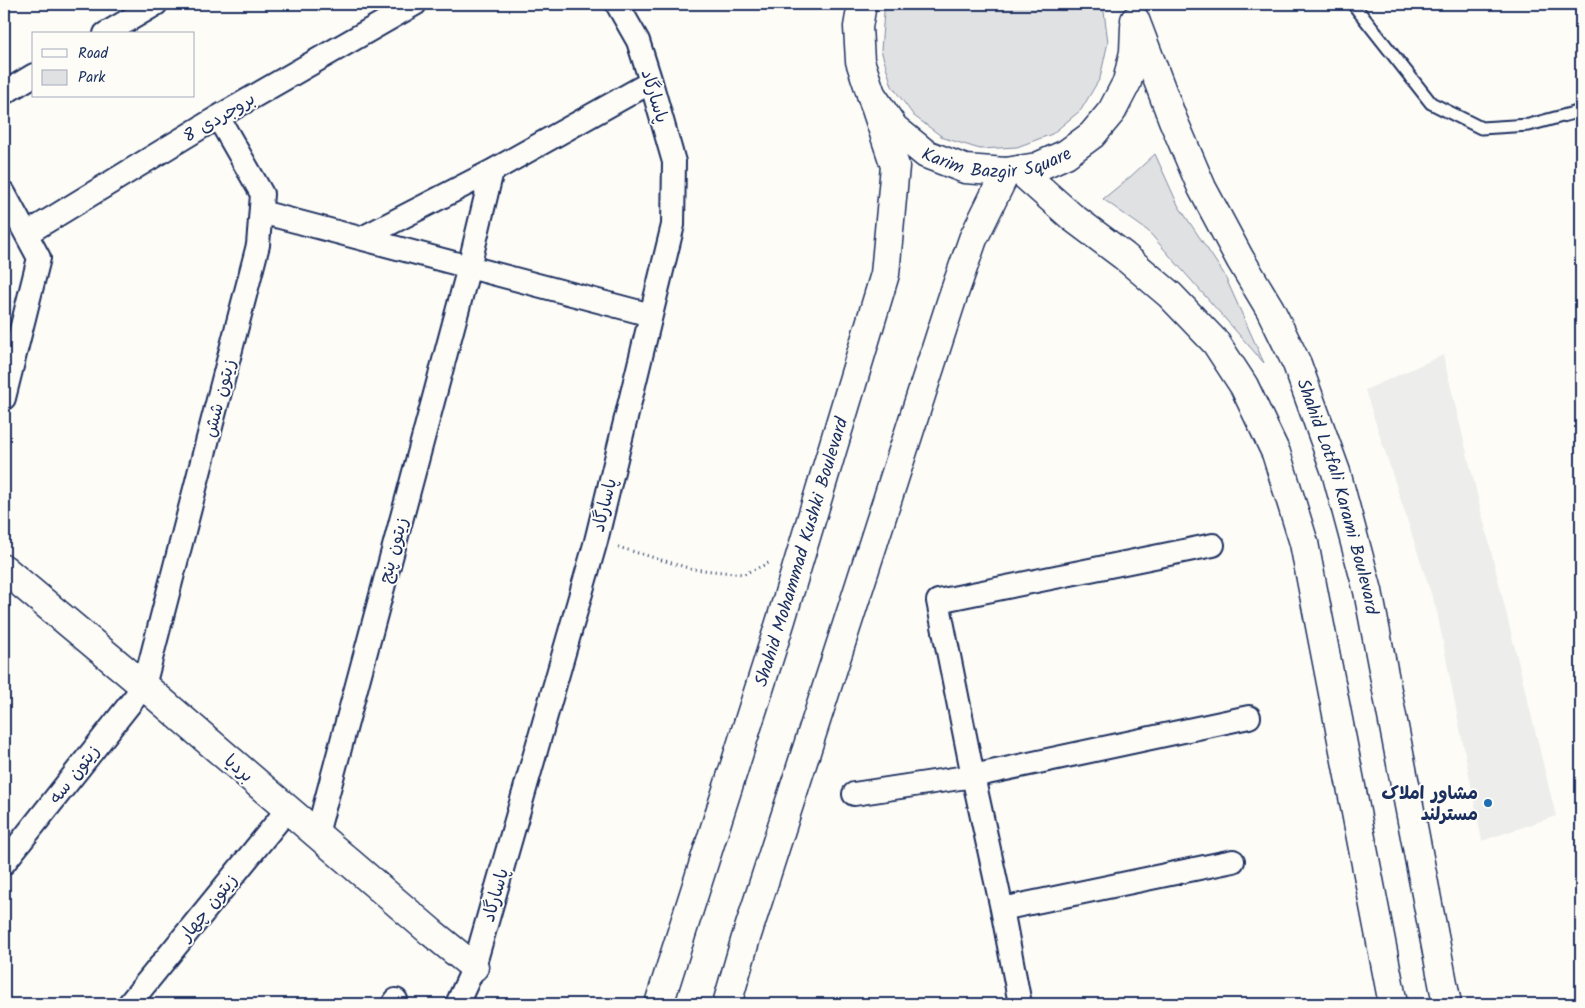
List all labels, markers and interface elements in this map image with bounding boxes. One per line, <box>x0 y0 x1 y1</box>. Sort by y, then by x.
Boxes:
legend <box>32 32 195 98</box>
text: Road <box>78 42 109 66</box>
text: Park <box>78 66 106 90</box>
street label: پاسارگاد <box>632 66 675 127</box>
street label: بروجردی 8 <box>178 85 261 151</box>
street label: Karim Bazgir Square <box>920 135 1074 157</box>
text: Karim Bazgir Square <box>917 141 1079 188</box>
street label: زیتون شش <box>196 356 245 441</box>
street label: Shahid Lotfali Karami Boulevard <box>1288 375 1385 618</box>
street label: Shahid Mohammad Kushki Boulevard <box>748 413 857 691</box>
street label: پاسارگاد <box>585 475 626 536</box>
street label: زیتون پنج <box>372 514 417 587</box>
street label: زیتون سه <box>43 739 108 811</box>
street label: بردیا <box>217 748 259 790</box>
place label: مشاور املاک مسترلند <box>1382 780 1478 830</box>
marker: مشاور املاک مسترلند <box>1482 797 1494 809</box>
street label: پاسارگاد <box>475 865 518 926</box>
street label: زیتون چهار <box>171 868 246 950</box>

